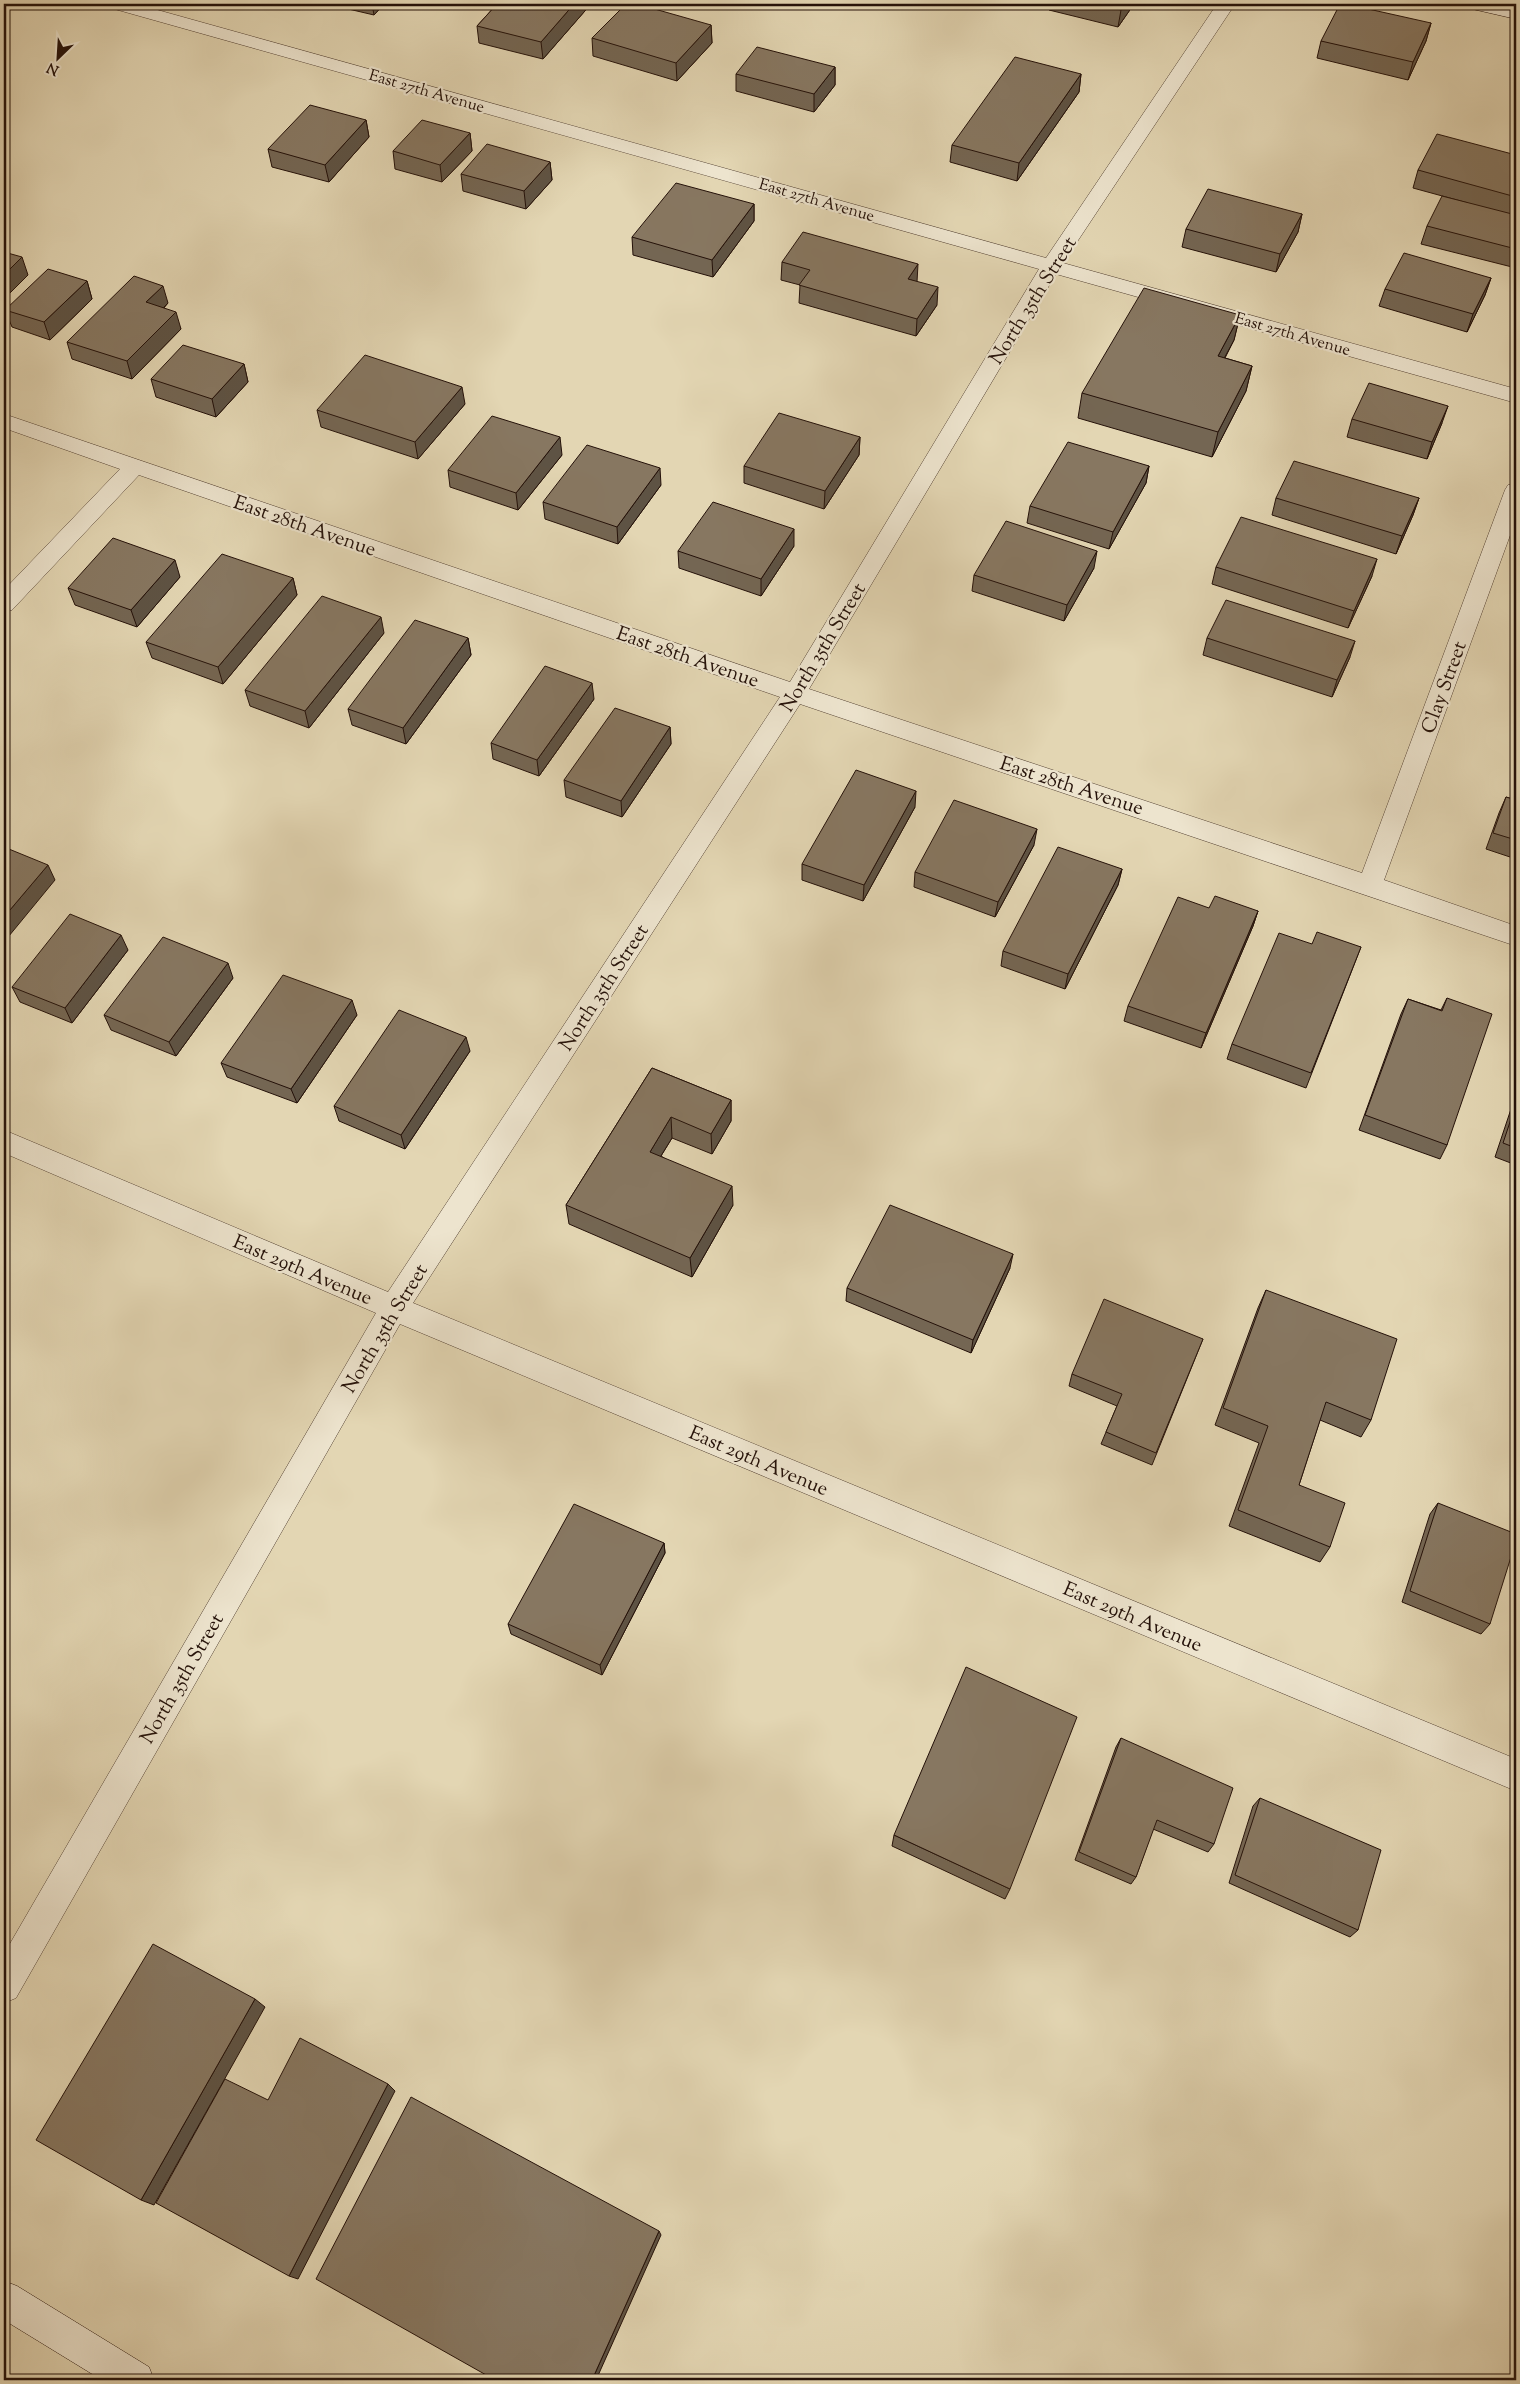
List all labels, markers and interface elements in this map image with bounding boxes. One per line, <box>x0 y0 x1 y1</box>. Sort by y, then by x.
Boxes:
north arrow <box>32 32 82 82</box>
text: N <box>44 57 63 79</box>
street label: East 27th Avenue <box>366 65 487 120</box>
street label: East 27th Avenue <box>756 174 877 229</box>
street label: North 35th Street <box>983 231 1085 371</box>
street label: East 27th Avenue <box>1232 308 1353 363</box>
street label: East 28th Avenue <box>229 489 379 565</box>
street label: North 35th Street <box>774 578 874 718</box>
street label: East 28th Avenue <box>612 620 762 696</box>
street label: Clay Street <box>1415 637 1476 738</box>
street label: East 28th Avenue <box>996 751 1147 824</box>
street label: North 35th Street <box>553 919 657 1058</box>
street label: East 29th Avenue <box>228 1229 376 1314</box>
street label: North 35th Street <box>336 1259 436 1399</box>
street label: East 29th Avenue <box>684 1420 832 1505</box>
street label: East 29th Avenue <box>1058 1576 1206 1661</box>
street label: North 35th Street <box>134 1608 232 1750</box>

